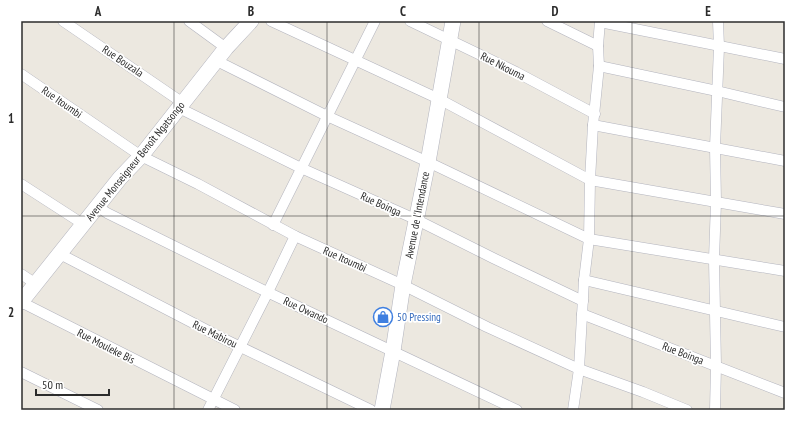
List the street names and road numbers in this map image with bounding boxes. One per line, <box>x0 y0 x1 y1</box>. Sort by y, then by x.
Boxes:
street label: Rue Bouzala <box>100 42 146 80</box>
street label: Rue Nkouma <box>478 49 528 83</box>
street label: Rue Itoumbi <box>39 83 85 121</box>
street label: Avenue Monseigneur Benoît Ngatsongo <box>82 98 188 224</box>
street label: Avenue de l'Intendance <box>402 170 432 260</box>
street label: Rue Boinga <box>358 189 404 219</box>
street label: Rue Itoumbi <box>321 243 369 275</box>
street label: Rue Owando <box>281 293 331 327</box>
street label: Rue Mabirou <box>190 317 240 351</box>
street label: Rue Mouleke Bis <box>75 325 137 367</box>
street label: Rue Boinga <box>660 339 706 367</box>

